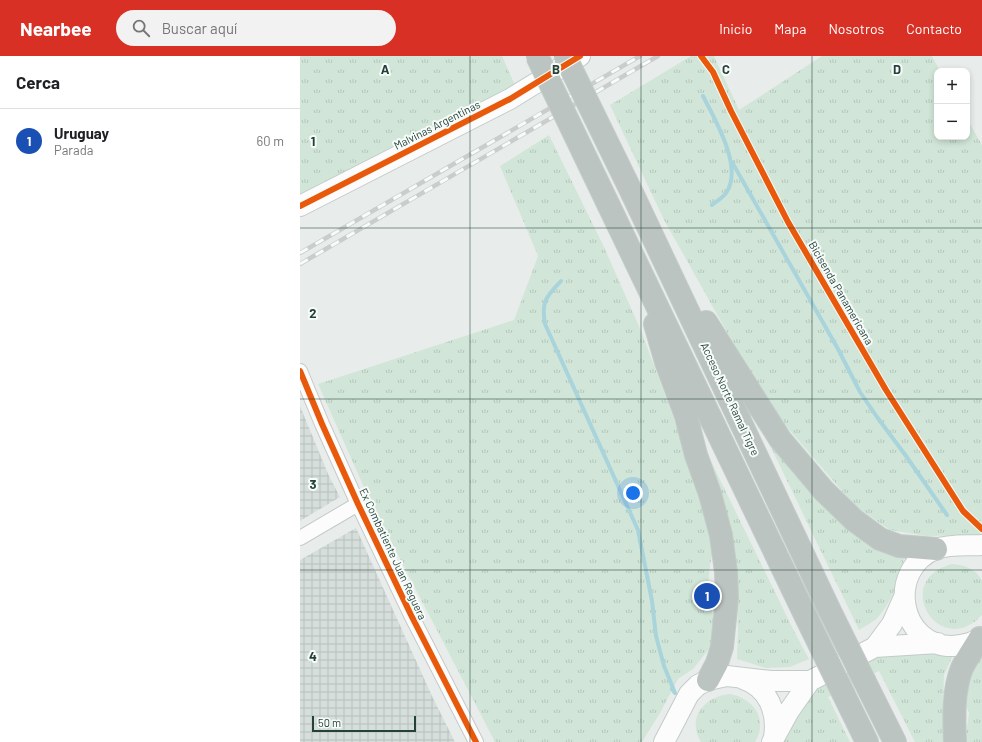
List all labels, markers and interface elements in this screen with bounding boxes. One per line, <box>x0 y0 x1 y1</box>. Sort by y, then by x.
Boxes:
search box <box>116 10 396 46</box>
text: Nearbee <box>20 17 92 40</box>
icon: search <box>130 17 152 39</box>
text: Buscar aquí <box>162 19 237 37</box>
text: Inicio <box>719 20 752 37</box>
text: Mapa <box>774 20 806 37</box>
text: Nosotros <box>828 20 884 37</box>
text: Contacto <box>906 20 962 37</box>
text: A <box>381 61 390 77</box>
text: B <box>552 61 560 77</box>
text: C <box>722 61 730 77</box>
text: D <box>893 61 901 77</box>
map controls <box>934 68 970 140</box>
button: + <box>934 68 970 104</box>
text: Cerca <box>16 72 60 92</box>
street label: Malvinas Argentinas <box>392 97 482 152</box>
button: − <box>934 104 970 140</box>
text: Uruguay <box>54 124 109 142</box>
text: 1 <box>27 133 31 149</box>
text: 60 m <box>257 133 284 149</box>
text: 1 <box>311 133 315 149</box>
text: Parada <box>54 142 93 158</box>
street label: Bicisenda Panamericana <box>806 239 876 347</box>
text: 2 <box>309 305 317 321</box>
street label: Acceso Norte Ramal Tigre <box>699 340 762 457</box>
text: 3 <box>309 476 317 492</box>
your location <box>623 483 643 503</box>
street label: Ex Combatiente Juan Reguera <box>357 486 430 622</box>
pin: 1 <box>694 581 720 611</box>
text: 4 <box>309 648 317 664</box>
scale bar <box>312 714 416 733</box>
text: 50 m <box>318 716 341 729</box>

